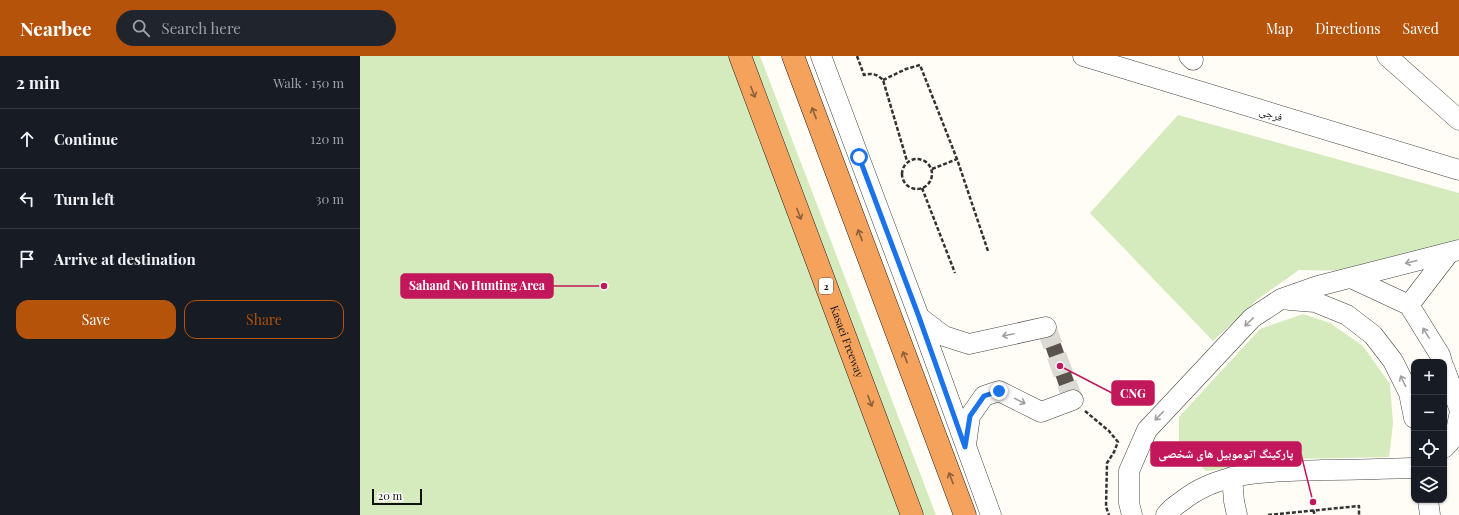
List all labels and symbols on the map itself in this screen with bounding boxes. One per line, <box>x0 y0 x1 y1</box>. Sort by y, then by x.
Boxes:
one-way arrow <box>750 86 758 98</box>
street label: فرجی <box>1258 103 1285 124</box>
one-way arrow <box>810 108 818 120</box>
route start <box>850 148 868 166</box>
one-way arrow <box>796 208 804 220</box>
one-way arrow <box>855 229 863 241</box>
one-way arrow <box>1405 259 1418 266</box>
callout: Sahand No Hunting Area <box>401 274 553 298</box>
text: Sahand No Hunting Area <box>409 277 546 293</box>
road number: 2 <box>819 278 833 294</box>
street label: Kasaei Freeway <box>827 303 868 380</box>
one-way arrow <box>1244 317 1254 327</box>
one-way arrow <box>1422 327 1430 339</box>
one-way arrow <box>1001 332 1014 340</box>
one-way arrow <box>901 351 909 363</box>
one-way arrow <box>1399 375 1406 387</box>
callout: CNG <box>1112 381 1154 405</box>
route end <box>990 382 1008 400</box>
text: CNG <box>1120 385 1146 401</box>
one-way arrow <box>866 395 874 407</box>
one-way arrow <box>1014 398 1026 405</box>
one-way arrow <box>1155 411 1164 421</box>
callout: پارکینگ اتوموبیل های شخصی <box>1151 442 1301 466</box>
text: پارکینگ اتوموبیل های شخصی <box>1159 445 1294 462</box>
one-way arrow <box>947 473 955 485</box>
scale bar <box>372 487 422 506</box>

